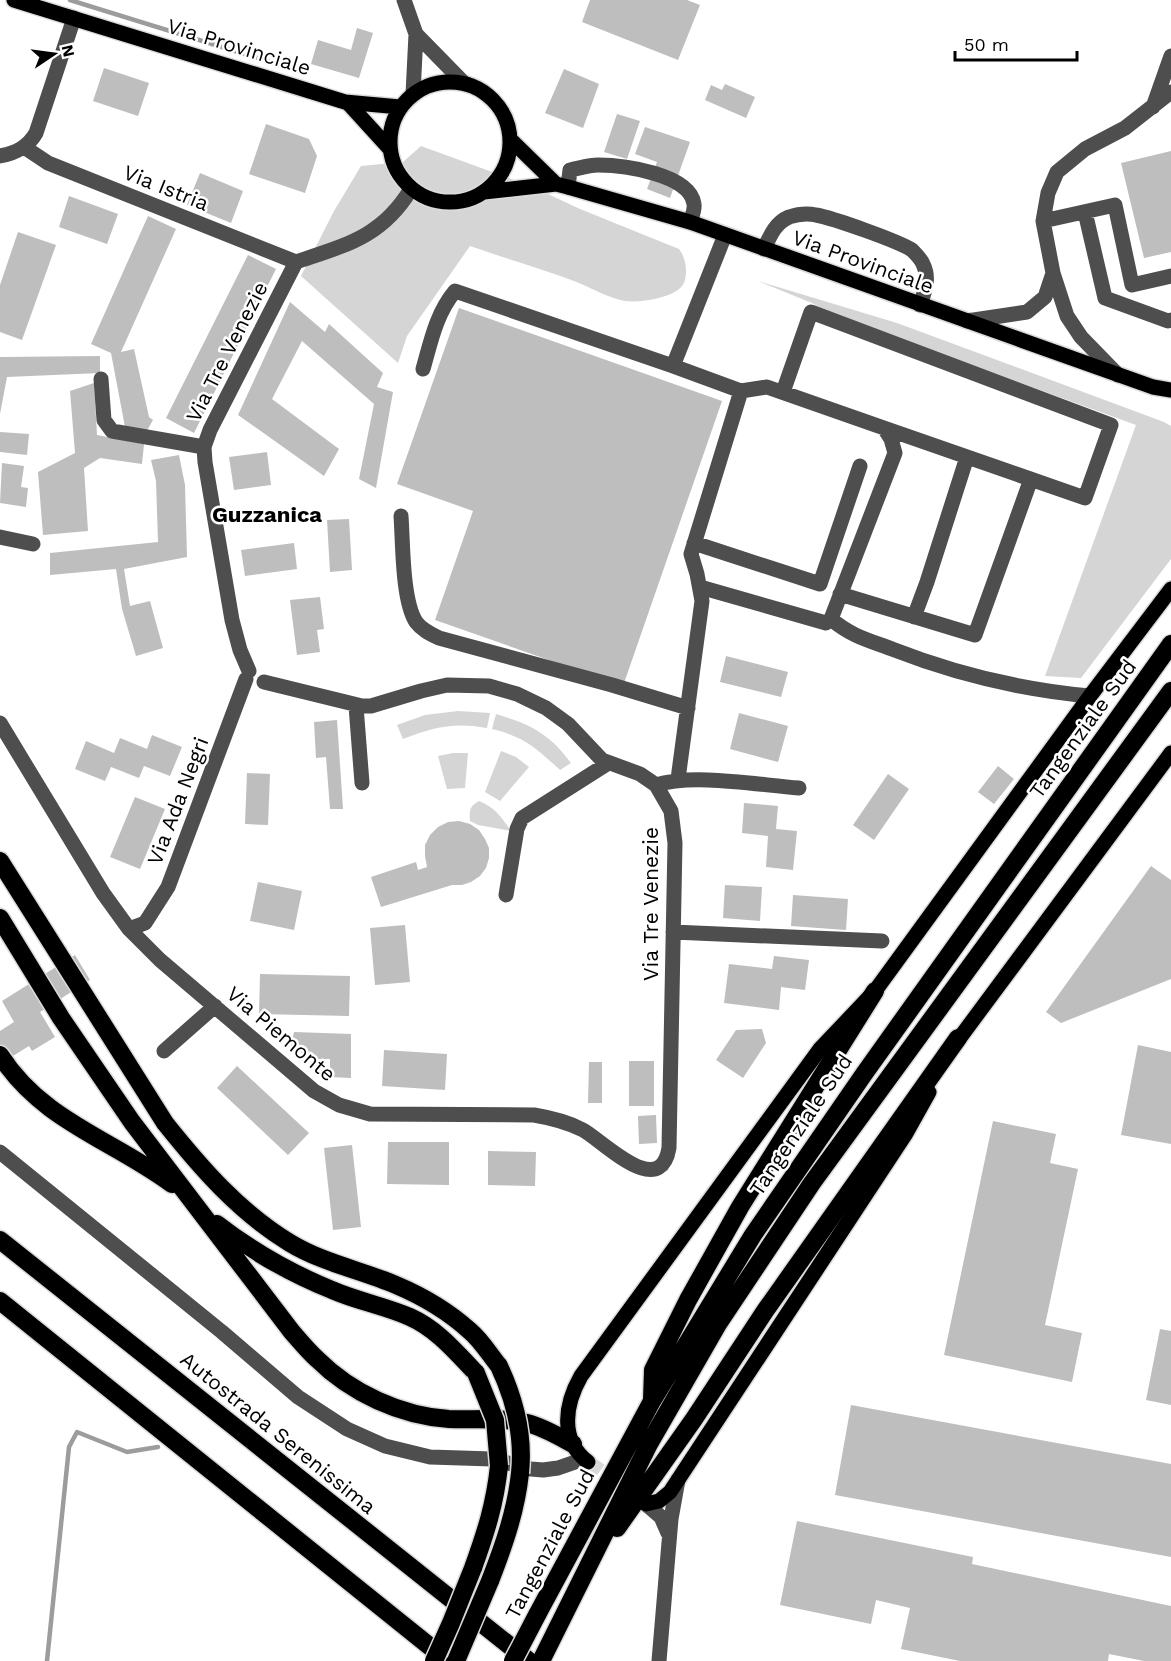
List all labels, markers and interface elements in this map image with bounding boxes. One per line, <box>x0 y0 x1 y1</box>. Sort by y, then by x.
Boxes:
street label: Via Provinciale <box>164 13 314 80</box>
north arrow <box>24 24 84 84</box>
scale bar <box>955 24 1076 62</box>
text: 50 m <box>964 34 1009 55</box>
text: N <box>58 43 79 59</box>
street label: Via Istria <box>120 159 213 216</box>
street label: Via Provinciale <box>789 224 937 299</box>
street label: Via Tre Venezie <box>180 277 273 426</box>
district label: Guzzanica <box>212 502 322 527</box>
street label: Tangenziale Sud <box>1024 654 1141 803</box>
street label: Via Ada Negri <box>142 733 213 868</box>
street label: Via Tre Venezie <box>638 827 663 981</box>
street label: Via Piemonte <box>222 981 341 1086</box>
street label: Tangenziale Sud <box>744 1049 857 1200</box>
street label: Autostrada Serenissima <box>176 1346 381 1519</box>
street label: Tangenziale Sud <box>500 1465 599 1623</box>

